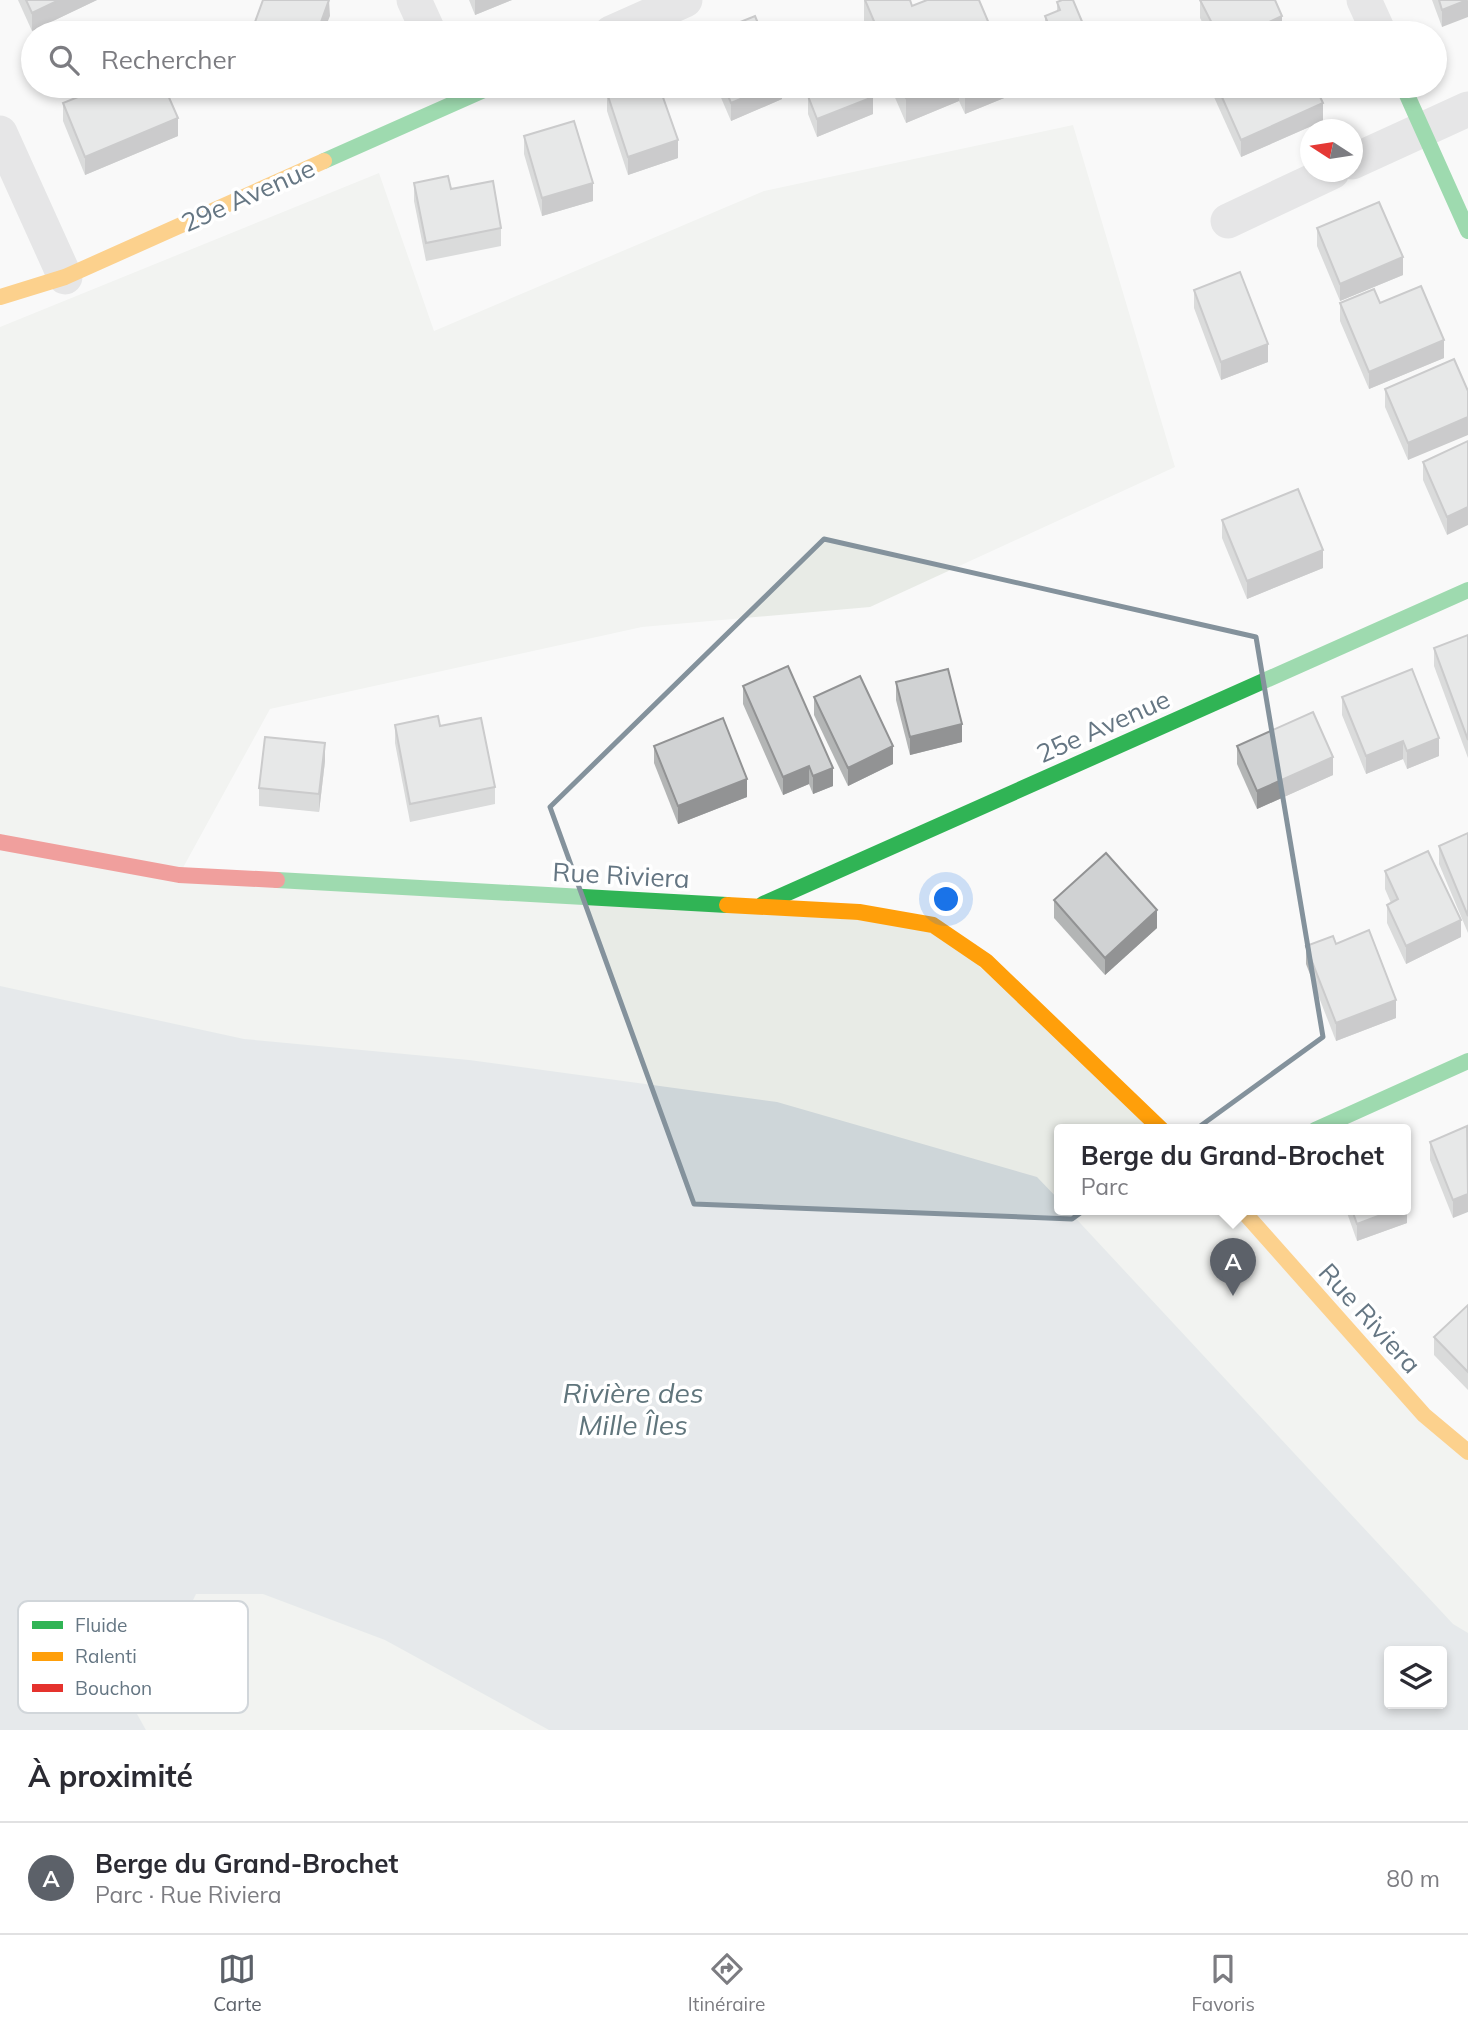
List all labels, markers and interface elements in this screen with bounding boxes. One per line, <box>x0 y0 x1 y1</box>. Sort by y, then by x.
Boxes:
search box <box>21 21 1447 98</box>
icon: search <box>45 41 83 79</box>
text: Rechercher <box>101 43 236 76</box>
north arrow <box>1300 119 1363 182</box>
street label: 29e Avenue <box>176 151 320 239</box>
street label: 25e Avenue <box>1031 682 1175 770</box>
street label: Rue Riviera <box>552 855 690 895</box>
your location <box>929 882 963 916</box>
popup <box>1054 1124 1411 1215</box>
text: Berge du Grand-Brochet <box>1081 1139 1384 1172</box>
text: Parc <box>1081 1172 1129 1201</box>
pin: A <box>1210 1238 1256 1296</box>
street label: Rue Riviera <box>1312 1256 1428 1380</box>
water label: Rivière des Mille Îles <box>562 1375 704 1442</box>
legend <box>18 1601 248 1713</box>
text: Fluide <box>75 1613 127 1637</box>
text: Ralenti <box>75 1644 137 1668</box>
map controls <box>1384 1646 1447 1709</box>
button: layers <box>1384 1646 1447 1709</box>
text: Bouchon <box>75 1676 152 1700</box>
text: À proximité <box>28 1757 193 1795</box>
text: Berge du Grand-Brochet <box>95 1847 398 1880</box>
text: A <box>42 1864 60 1893</box>
text: 80 m <box>1386 1864 1440 1893</box>
text: Parc · Rue Riviera <box>95 1880 281 1909</box>
tab: Carte <box>213 1950 262 2016</box>
tab: Itinéraire <box>688 1950 765 2016</box>
tab: Favoris <box>1192 1950 1255 2016</box>

